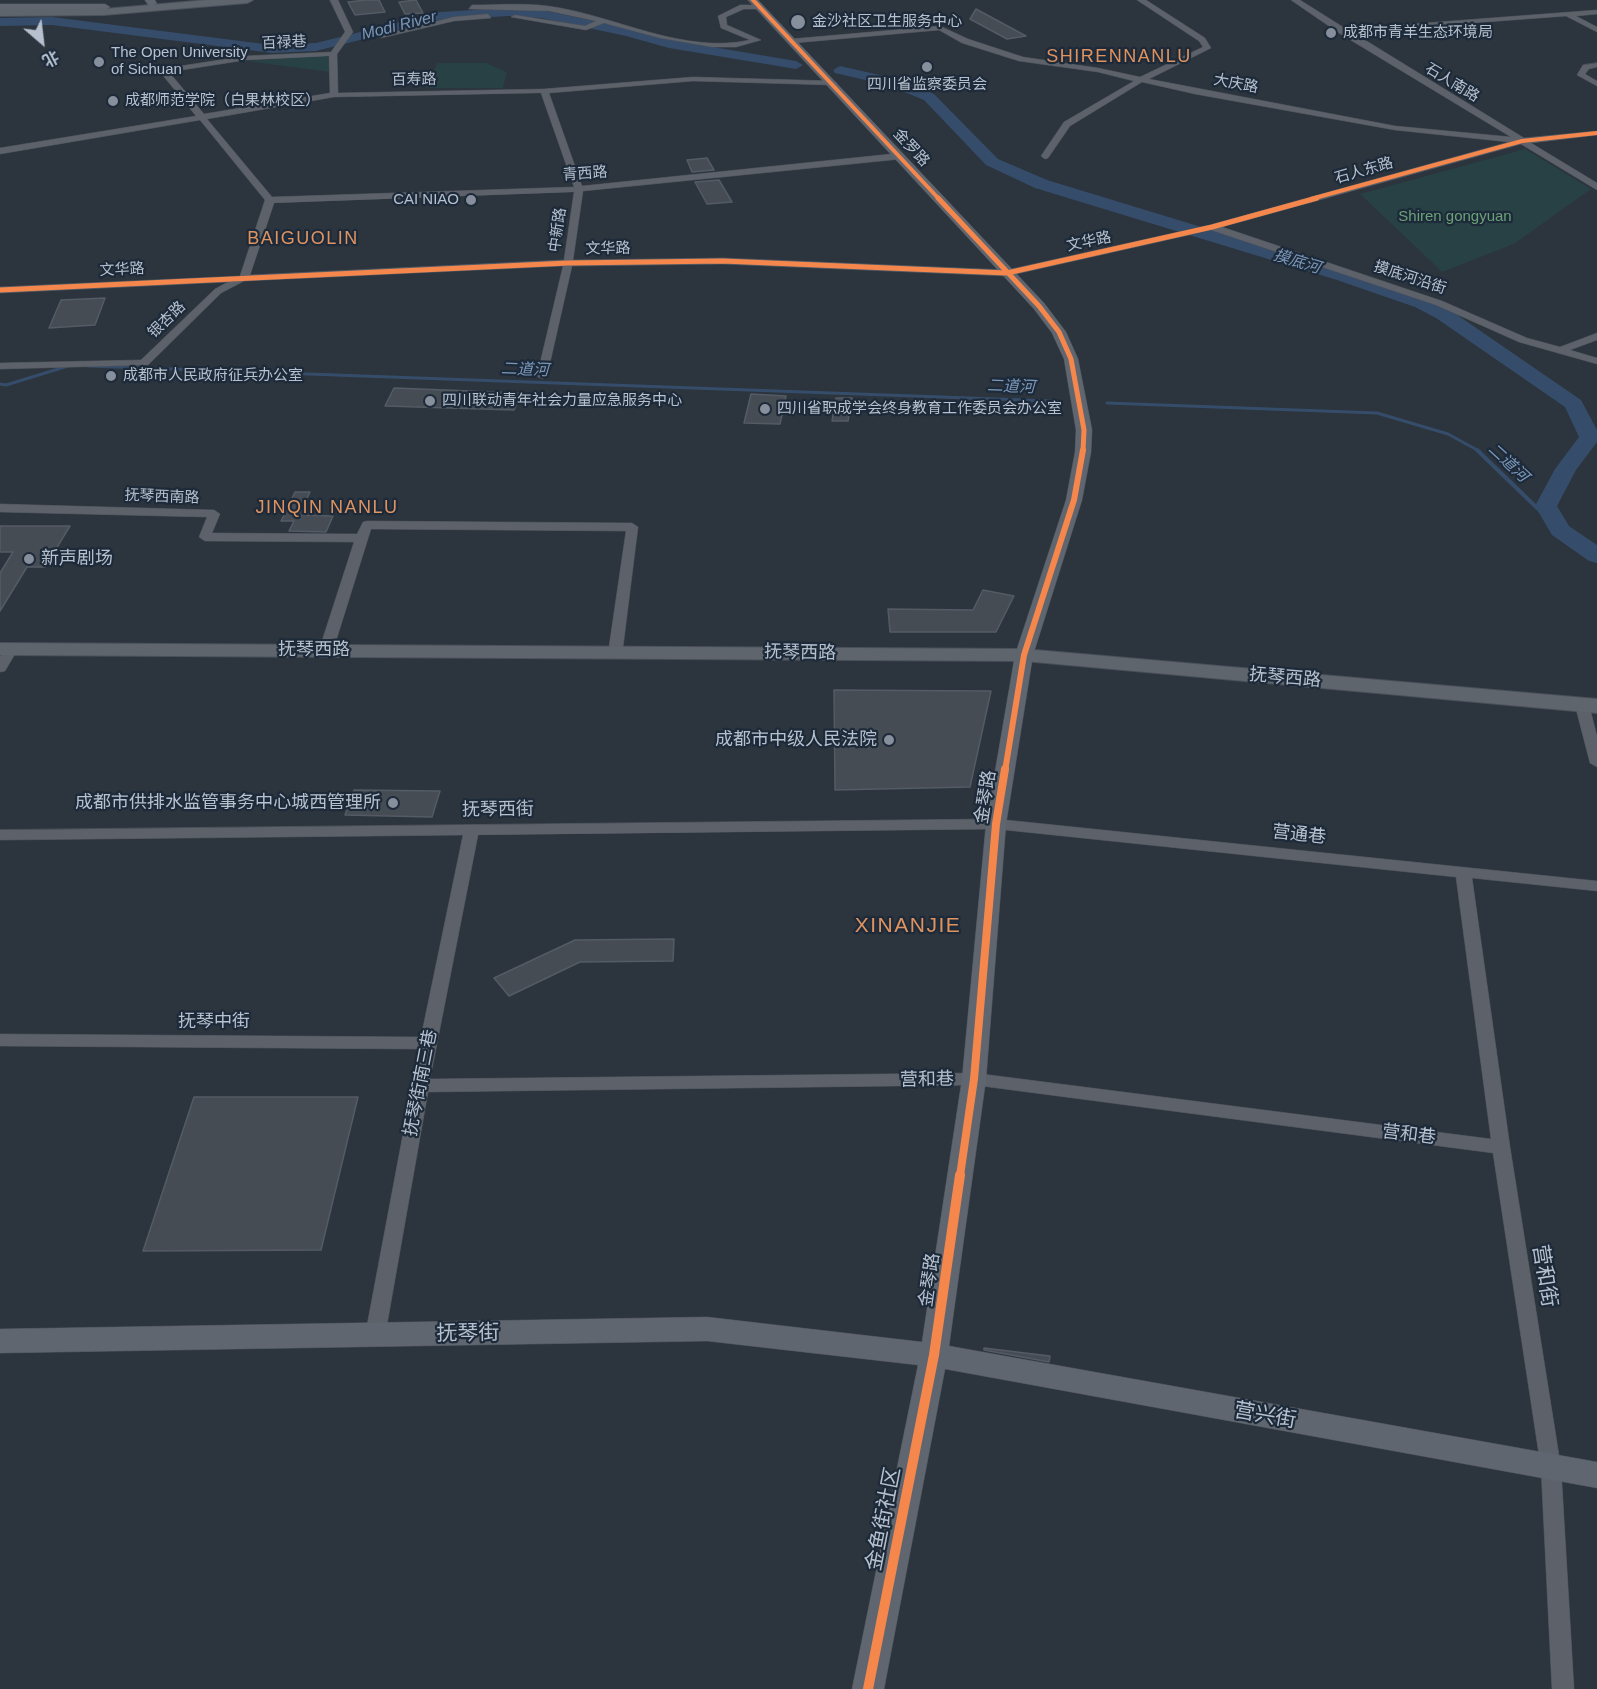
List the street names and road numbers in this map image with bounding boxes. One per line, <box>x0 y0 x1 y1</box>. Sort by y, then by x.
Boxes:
street label: 百禄巷 <box>261 33 307 53</box>
street label: 石人南路 <box>1422 60 1482 106</box>
street label: 百寿路 <box>391 71 437 89</box>
street label: 大庆路 <box>1212 71 1260 97</box>
street label: 金罗路 <box>889 125 933 171</box>
street label: 石人东路 <box>1333 154 1395 188</box>
street label: 青西路 <box>562 163 608 185</box>
street label: 中新路 <box>546 206 570 254</box>
street label: 文华路 <box>1065 229 1113 255</box>
street label: 文华路 <box>585 240 631 258</box>
street label: 摸底河沿街 <box>1372 258 1448 298</box>
street label: 文华路 <box>99 260 145 280</box>
street label: 银杏路 <box>145 298 189 342</box>
street label: 抚琴西南路 <box>124 487 200 507</box>
street label: 抚琴西路 <box>278 639 350 661</box>
street label: 抚琴西路 <box>764 642 836 664</box>
street label: 抚琴西路 <box>1248 664 1322 692</box>
street label: 金琴路 <box>971 769 1001 825</box>
street label: 抚琴西街 <box>462 799 534 821</box>
street label: 营通巷 <box>1271 821 1327 849</box>
street label: 抚琴中街 <box>178 1011 250 1033</box>
street label: 抚琴街南三巷 <box>400 1028 442 1138</box>
street label: 营和巷 <box>900 1069 954 1091</box>
street label: 营和巷 <box>1381 1121 1437 1149</box>
street label: 营和街 <box>1527 1243 1561 1309</box>
street label: 金琴路 <box>916 1252 944 1308</box>
street label: 抚琴街 <box>436 1321 500 1347</box>
street label: 营兴街 <box>1232 1398 1298 1434</box>
street label: 金鱼街社区 <box>862 1465 906 1573</box>

